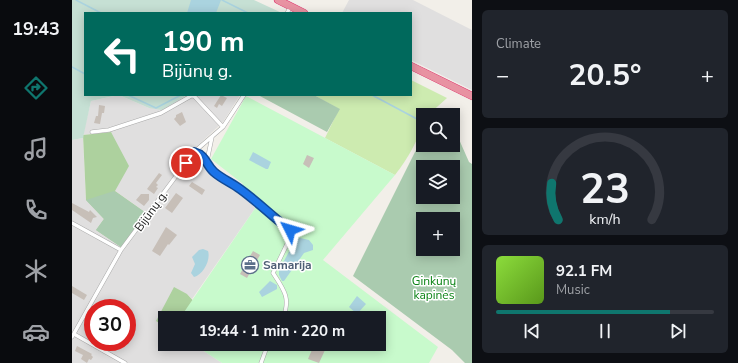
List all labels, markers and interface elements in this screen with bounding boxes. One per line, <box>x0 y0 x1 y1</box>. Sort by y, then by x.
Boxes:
text: 19:43 <box>12 17 60 41</box>
text: 190 m <box>162 23 245 61</box>
icon: left <box>96 28 148 80</box>
text: Climate <box>496 35 541 53</box>
text: 20.5° <box>569 55 641 96</box>
text: Bijūnų g. <box>162 59 232 83</box>
text: − <box>496 61 509 91</box>
text: + <box>701 61 714 91</box>
icon: directions <box>22 74 50 102</box>
map controls <box>416 108 460 256</box>
button: search <box>416 108 460 152</box>
icon: music <box>22 135 50 163</box>
pin <box>169 146 203 180</box>
icon: arrive <box>175 152 197 174</box>
button: layers <box>416 160 460 204</box>
text: 23 <box>580 160 630 217</box>
street label: Bijūnų g. <box>131 187 171 235</box>
icon: phone <box>22 196 50 224</box>
position arrow <box>269 209 311 251</box>
text: km/h <box>589 209 621 228</box>
button: + <box>416 212 460 256</box>
office icon: Samarija <box>240 255 260 275</box>
icon: climate <box>22 257 50 285</box>
place label: Samarija <box>263 257 312 273</box>
text: 92.1 FM <box>556 261 612 281</box>
park label: Ginkūnų kapinės <box>412 273 457 303</box>
text: Music <box>556 281 590 299</box>
speed limit sign: 30 <box>84 299 136 351</box>
icon: car <box>22 318 50 346</box>
icon: previous <box>521 320 543 342</box>
icon: pause <box>594 320 616 342</box>
icon: next <box>667 320 689 342</box>
text: 19:44 · 1 min · 220 m <box>199 321 345 341</box>

